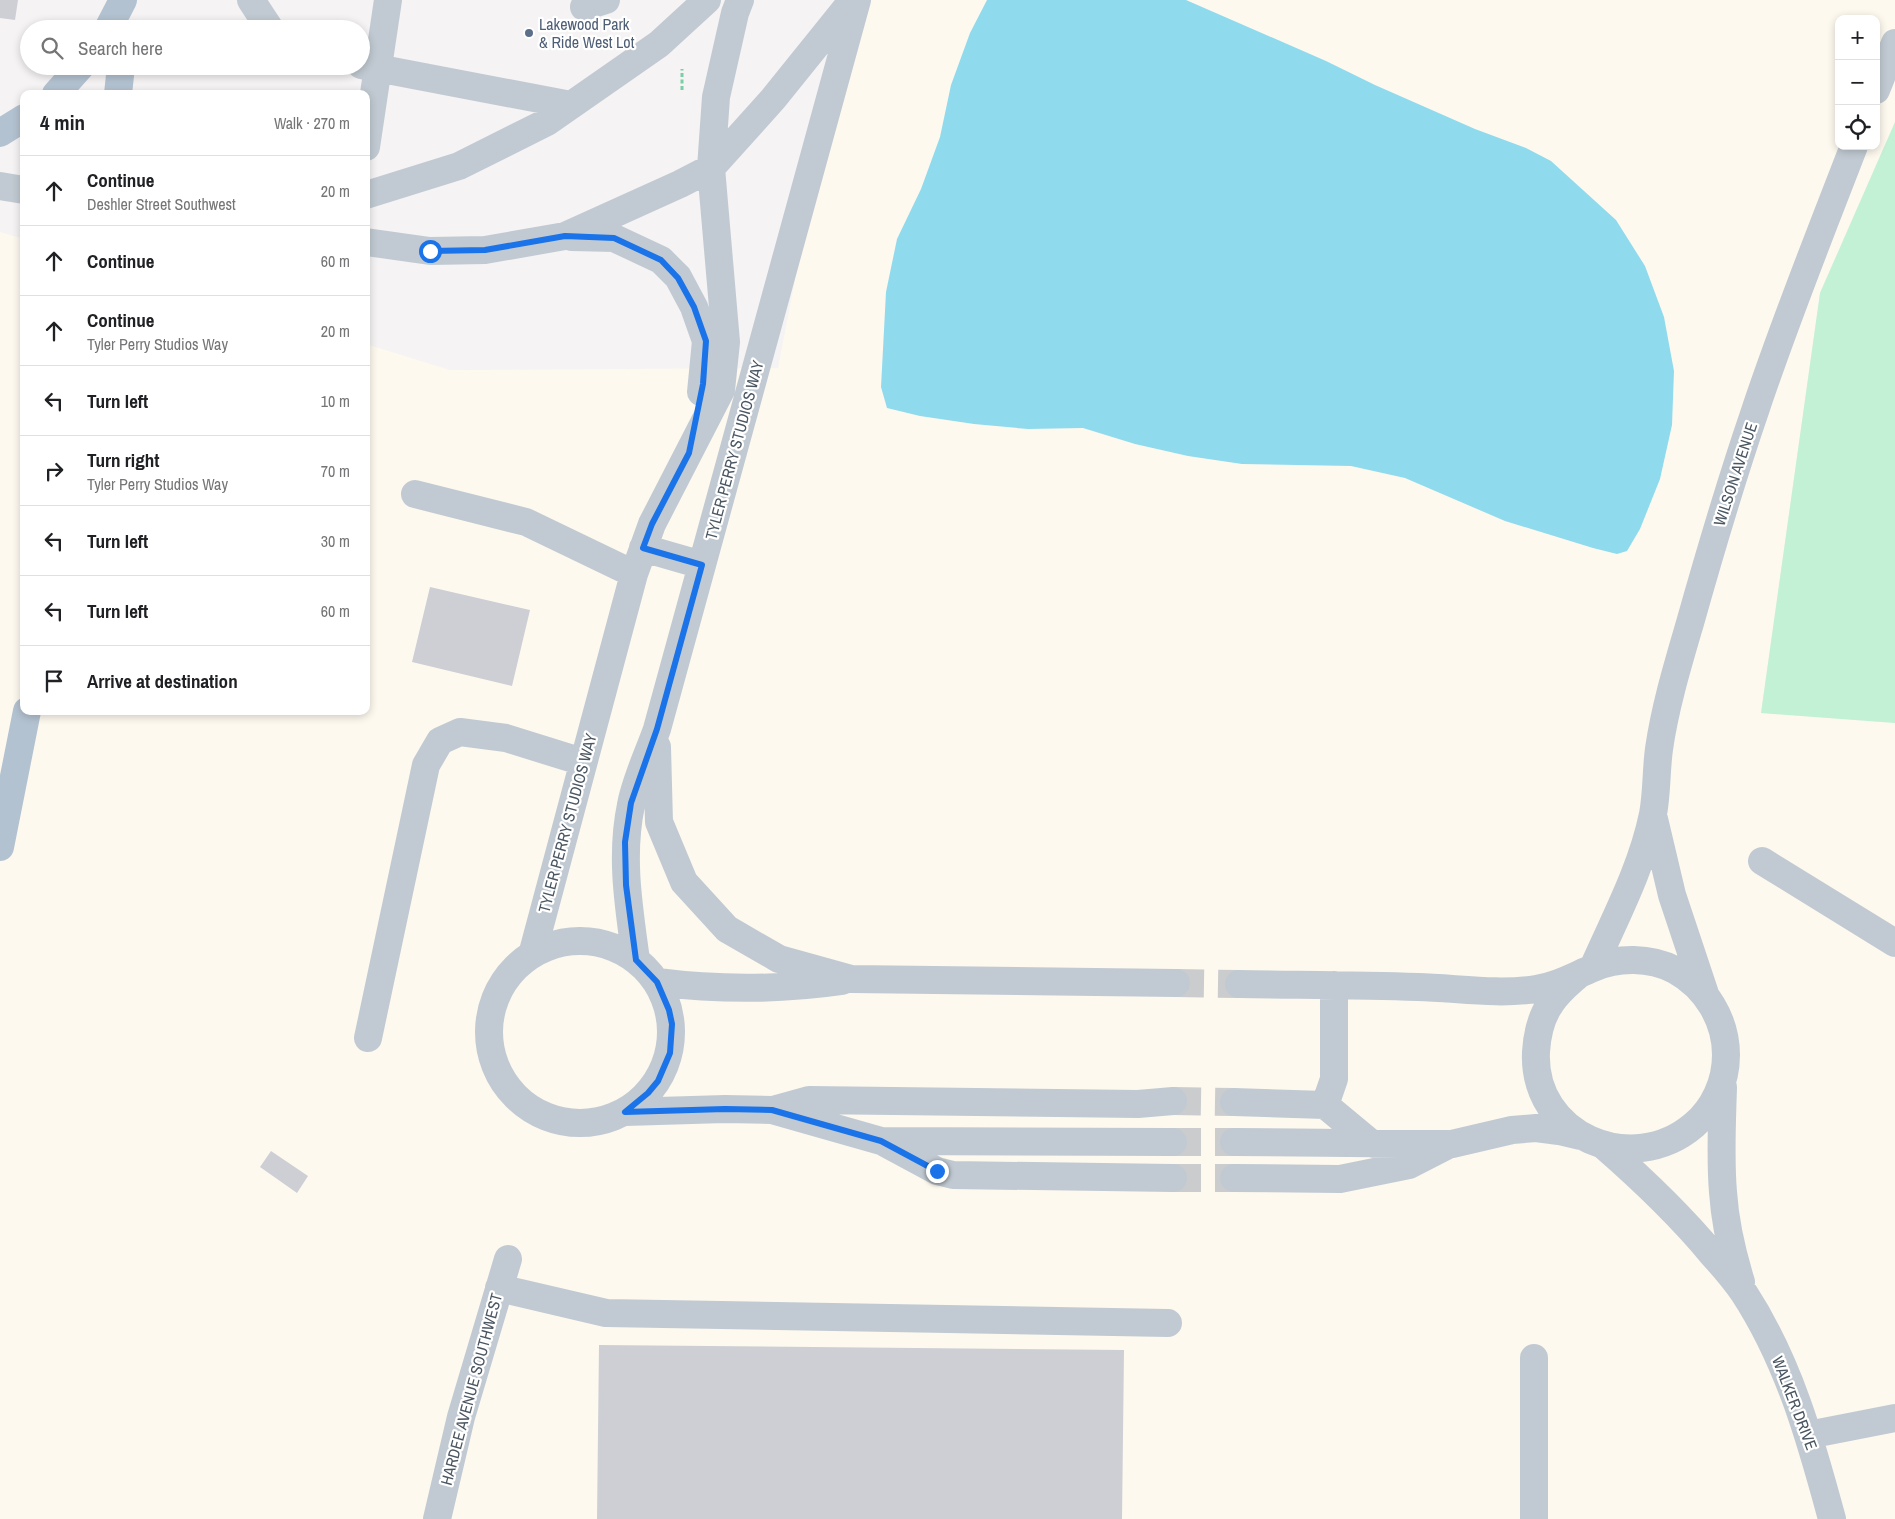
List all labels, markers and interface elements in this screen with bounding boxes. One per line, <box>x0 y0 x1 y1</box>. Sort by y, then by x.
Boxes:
place label: Lakewood Park & Ride West Lot <box>539 13 635 53</box>
map controls <box>1835 15 1880 150</box>
button: + <box>1835 15 1880 60</box>
search box <box>20 20 370 75</box>
marker: Lakewood Park & Ride West Lot <box>523 27 535 39</box>
icon: search <box>38 34 66 62</box>
text: Search here <box>78 35 163 61</box>
button: − <box>1835 60 1880 105</box>
button: locate <box>1835 105 1880 150</box>
text: 4 min <box>40 108 85 137</box>
text: Walk · 270 m <box>274 112 350 134</box>
text: Continue <box>87 167 155 193</box>
icon: ahead <box>40 177 68 205</box>
text: 20 m <box>321 180 350 202</box>
text: Deshler Street Southwest <box>87 193 236 215</box>
route start <box>419 240 442 263</box>
icon: ahead <box>40 247 68 275</box>
text: Continue <box>87 248 155 274</box>
text: 60 m <box>321 250 350 272</box>
text: Continue <box>87 307 155 333</box>
icon: ahead <box>40 317 68 345</box>
text: 20 m <box>321 320 350 342</box>
text: Tyler Perry Studios Way <box>87 333 228 355</box>
street label: TYLER PERRY STUDIOS WAY <box>699 358 769 542</box>
icon: left <box>40 387 68 415</box>
text: Turn left <box>87 388 148 414</box>
text: 10 m <box>321 390 350 412</box>
street label: WILSON AVENUE <box>1708 419 1762 529</box>
text: Turn right <box>87 447 159 473</box>
icon: right <box>40 457 68 485</box>
text: 70 m <box>321 460 350 482</box>
text: Tyler Perry Studios Way <box>87 473 228 495</box>
icon: left <box>40 527 68 555</box>
text: Turn left <box>87 528 148 554</box>
text: 30 m <box>321 530 350 552</box>
icon: left <box>40 597 68 625</box>
text: Turn left <box>87 598 148 624</box>
text: 60 m <box>321 600 350 622</box>
icon: arrive <box>40 667 68 695</box>
text: Arrive at destination <box>87 668 238 694</box>
street label: TYLER PERRY STUDIOS WAY <box>532 731 602 915</box>
route end <box>926 1160 949 1183</box>
street label: HARDEE AVENUE SOUTHWEST <box>435 1290 507 1488</box>
street label: WALKER DRIVE <box>1767 1353 1823 1453</box>

